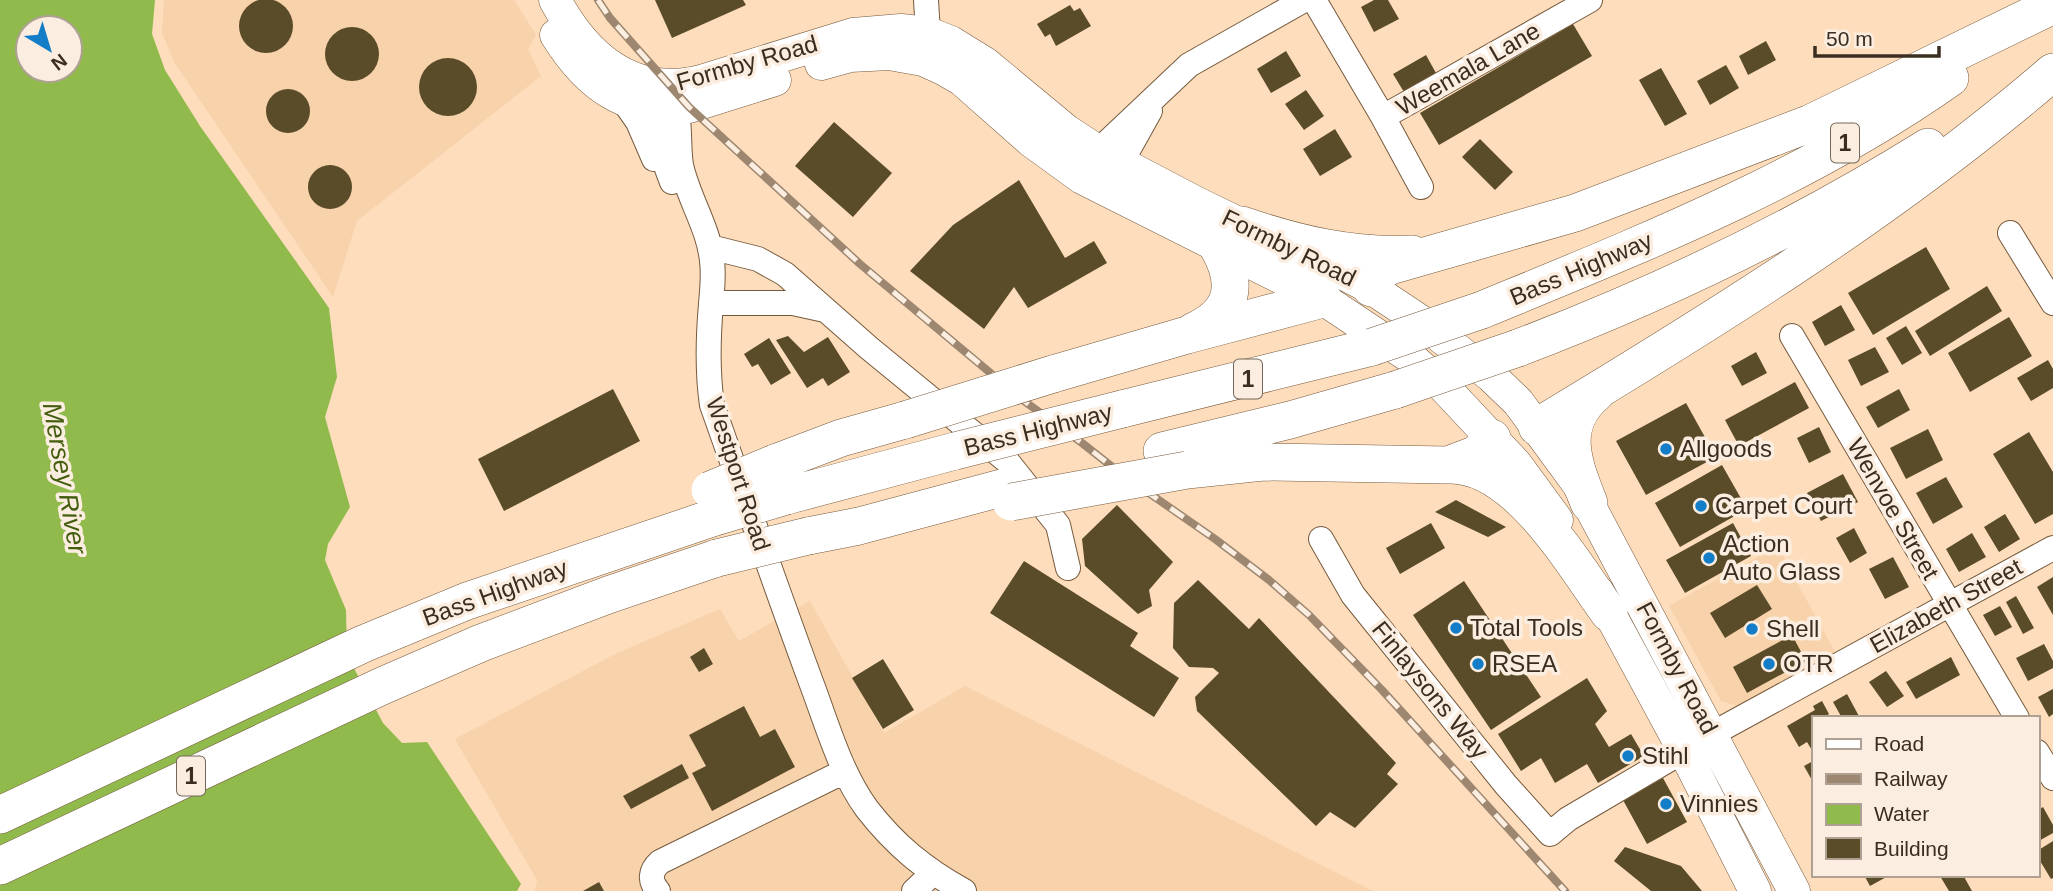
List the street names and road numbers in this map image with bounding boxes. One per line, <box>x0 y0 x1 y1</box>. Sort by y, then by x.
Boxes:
street label: Weemala Lane <box>1391 17 1544 121</box>
street label: Formby Road <box>673 30 820 96</box>
road number: 1 <box>1831 124 1859 162</box>
street label: Formby Road <box>1218 204 1360 292</box>
street label: Bass Highway <box>1506 226 1656 311</box>
road number: 1 <box>1234 360 1262 398</box>
street label: Westport Road <box>701 394 776 554</box>
street label: Bass Highway <box>961 398 1115 461</box>
street label: Wenvoe Street <box>1842 433 1945 584</box>
street label: Elizabeth Street <box>1865 553 2027 658</box>
street label: Bass Highway <box>419 554 571 631</box>
street label: Formby Road <box>1631 597 1723 738</box>
street label: Finlaysons Way <box>1367 616 1494 764</box>
road number: 1 <box>177 756 205 796</box>

